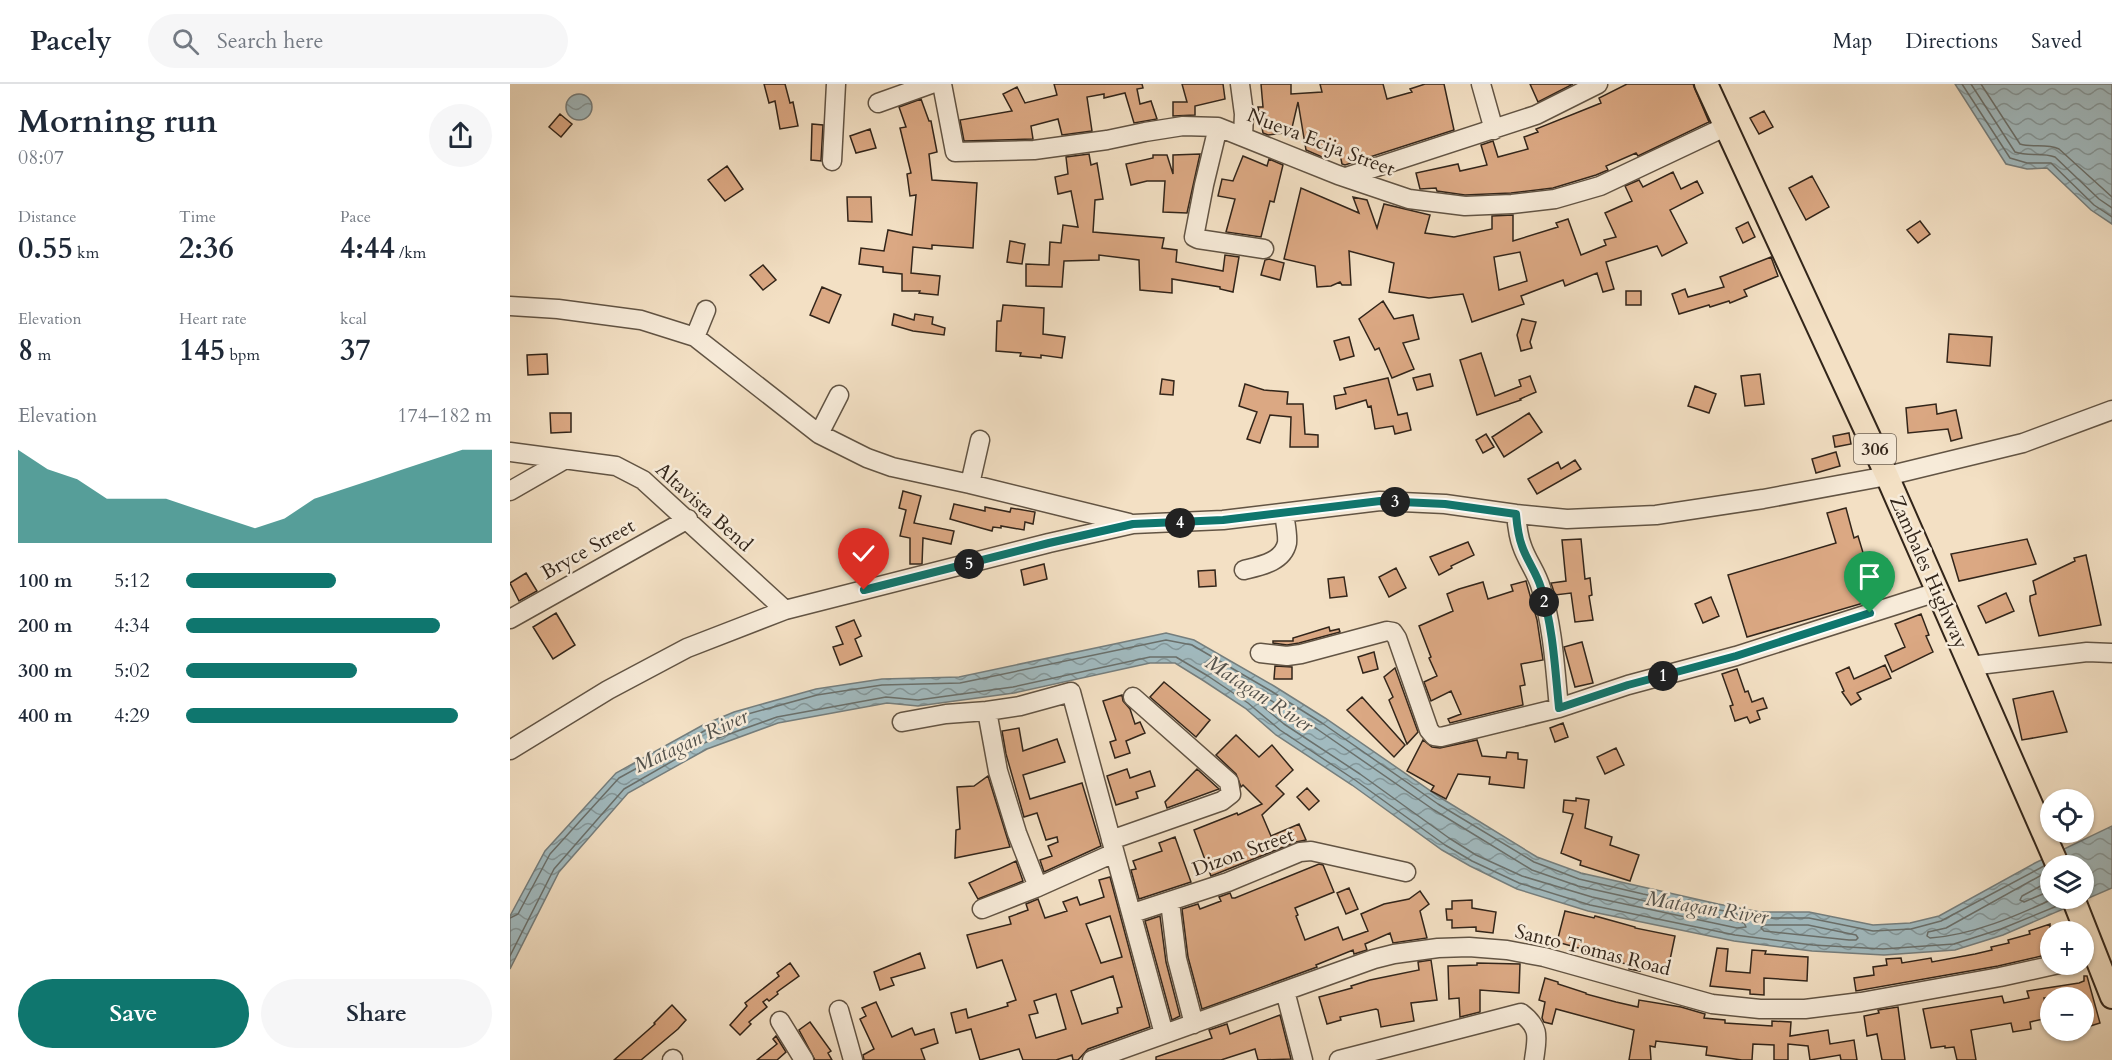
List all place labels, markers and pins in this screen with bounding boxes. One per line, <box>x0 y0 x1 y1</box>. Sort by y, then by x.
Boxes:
pin: 3 <box>1380 487 1410 517</box>
pin: 4 <box>1165 508 1195 538</box>
pin <box>838 528 889 590</box>
pin: 5 <box>954 549 984 579</box>
pin <box>1844 551 1895 613</box>
pin: 2 <box>1529 587 1559 617</box>
pin: 1 <box>1648 661 1678 691</box>

